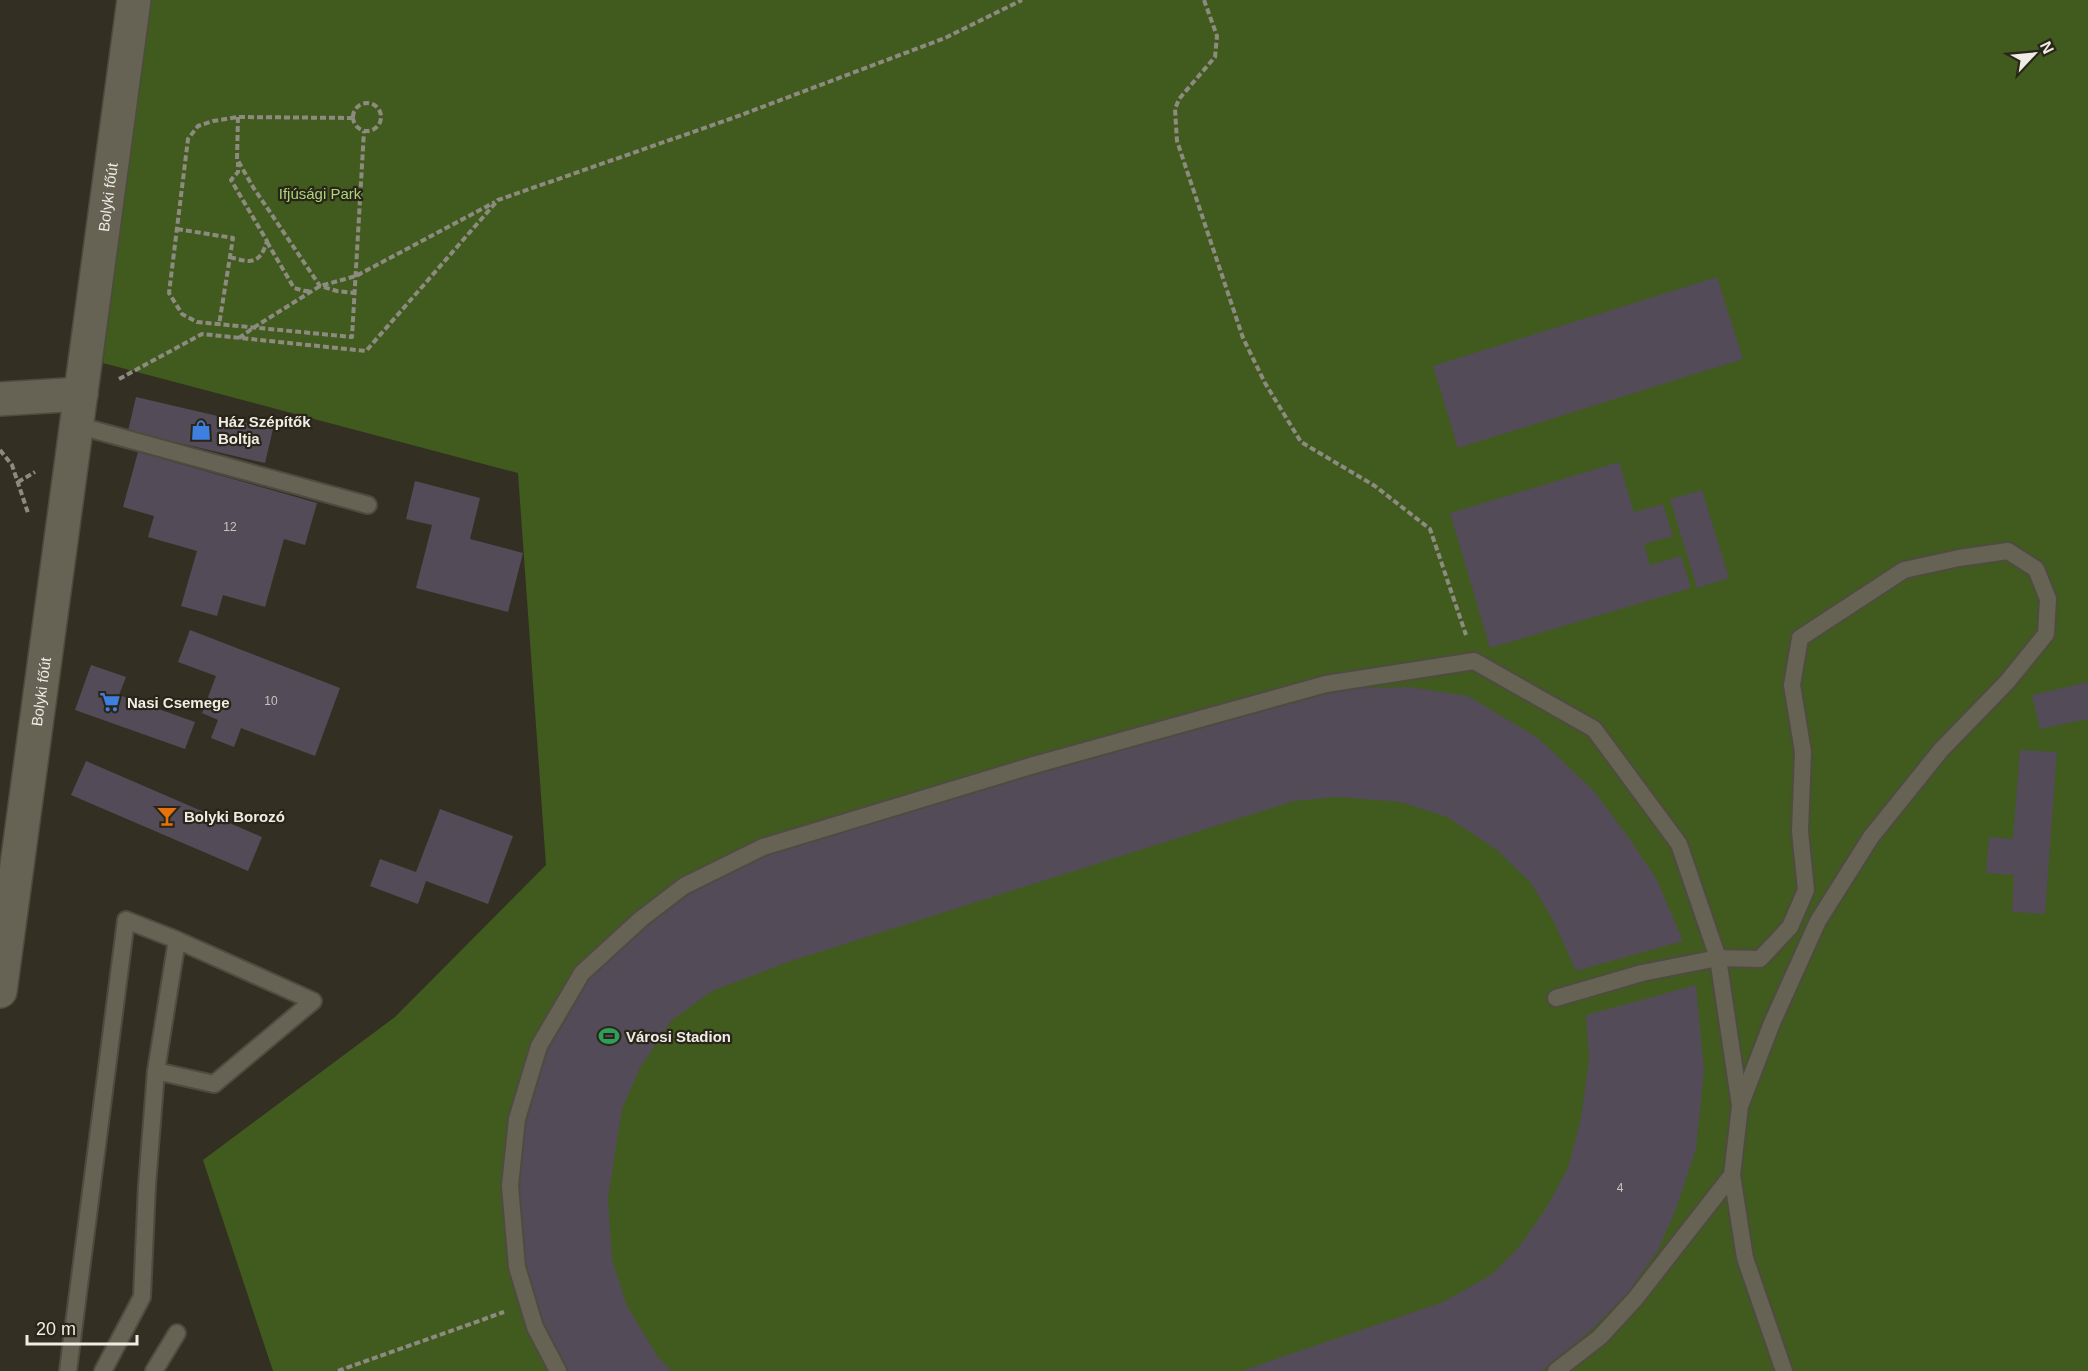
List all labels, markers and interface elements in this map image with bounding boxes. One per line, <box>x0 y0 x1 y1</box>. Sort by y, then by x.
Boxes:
north arrow <box>2004 24 2064 84</box>
text: N <box>2037 39 2057 57</box>
street label: Bolyki főút <box>94 161 121 233</box>
park label: Ifjúsági Park <box>279 185 362 202</box>
place label: Ház Szépítők Boltja <box>218 413 311 447</box>
shop icon: Ház Szépítők Boltja <box>189 418 213 442</box>
house number: 12 <box>223 520 237 534</box>
street label: Bolyki főút <box>27 655 54 727</box>
supermarket icon: Nasi Csemege <box>98 690 122 714</box>
place label: Nasi Csemege <box>127 694 230 711</box>
house number: 10 <box>264 694 278 708</box>
bar icon: Bolyki Borozó <box>155 804 179 828</box>
place label: Bolyki Borozó <box>184 808 285 825</box>
sports icon: Városi Stadion <box>597 1024 621 1048</box>
place label: Városi Stadion <box>626 1028 731 1045</box>
house number: 4 <box>1617 1181 1624 1195</box>
scale bar <box>27 1308 136 1346</box>
text: 20 m <box>36 1319 76 1339</box>

